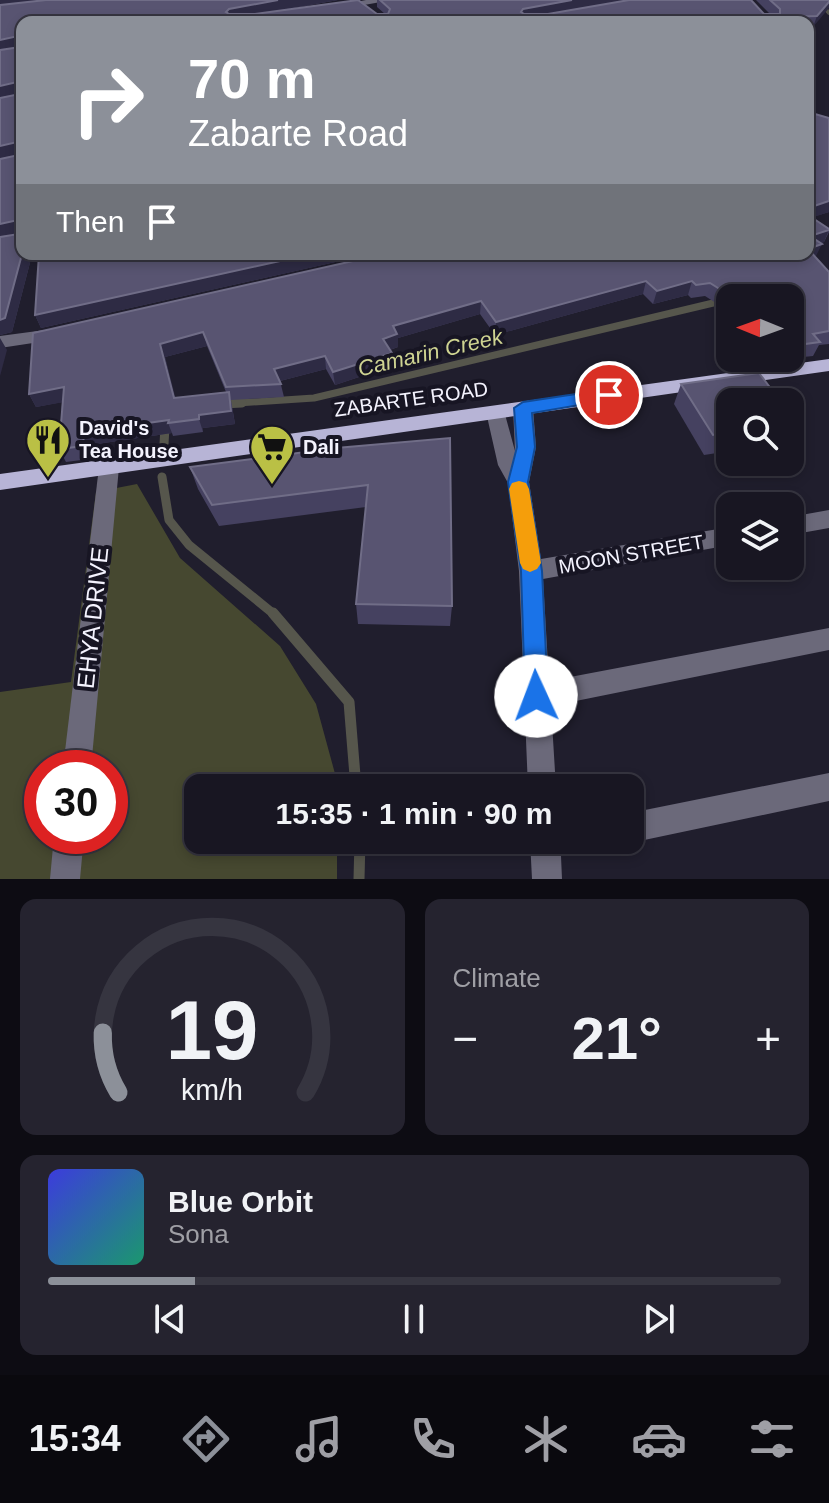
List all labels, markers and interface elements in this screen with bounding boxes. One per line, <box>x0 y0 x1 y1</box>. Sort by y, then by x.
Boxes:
text: 70 m <box>188 47 316 110</box>
icon: right <box>56 48 160 152</box>
text: Zabarte Road <box>188 113 408 154</box>
icon: arrive <box>140 200 184 244</box>
text: Then <box>56 205 124 238</box>
north arrow <box>716 284 804 372</box>
map controls <box>716 284 804 580</box>
water label: Camarin Creek <box>355 323 506 381</box>
pin <box>575 361 643 429</box>
icon: arrive <box>587 373 631 417</box>
street label: ZABARTE ROAD <box>333 377 489 421</box>
button: search <box>716 388 804 476</box>
restaurant icon: David's Tea House <box>24 416 72 479</box>
place label: David's Tea House <box>79 417 179 462</box>
supermarket icon: Dali <box>248 423 296 486</box>
place label: Dali <box>303 436 340 458</box>
button: layers <box>716 492 804 580</box>
street label: MOON STREET <box>557 530 705 578</box>
street label: EHYA DRIVE <box>72 546 113 690</box>
position arrow <box>494 654 578 738</box>
speed limit sign: 30 <box>24 750 128 854</box>
text: 15:35 · 1 min · 90 m <box>276 797 552 830</box>
text: Climate <box>453 963 541 993</box>
text: 19 <box>166 984 259 1077</box>
text: 21° <box>571 1005 662 1072</box>
text: − <box>453 1014 478 1063</box>
text: + <box>755 1014 781 1063</box>
text: km/h <box>181 1074 243 1106</box>
text: Blue Orbit <box>168 1185 313 1218</box>
text: Sona <box>168 1219 229 1249</box>
icon: previous <box>148 1297 192 1341</box>
icon: pause <box>392 1297 436 1341</box>
icon: next <box>637 1297 681 1341</box>
icon: directions <box>178 1411 234 1467</box>
icon: music <box>291 1411 347 1467</box>
icon: phone <box>405 1411 461 1467</box>
icon: climate <box>518 1411 574 1467</box>
icon: car <box>631 1411 687 1467</box>
icon: filters <box>744 1411 800 1467</box>
text: 15:34 <box>29 1418 121 1459</box>

